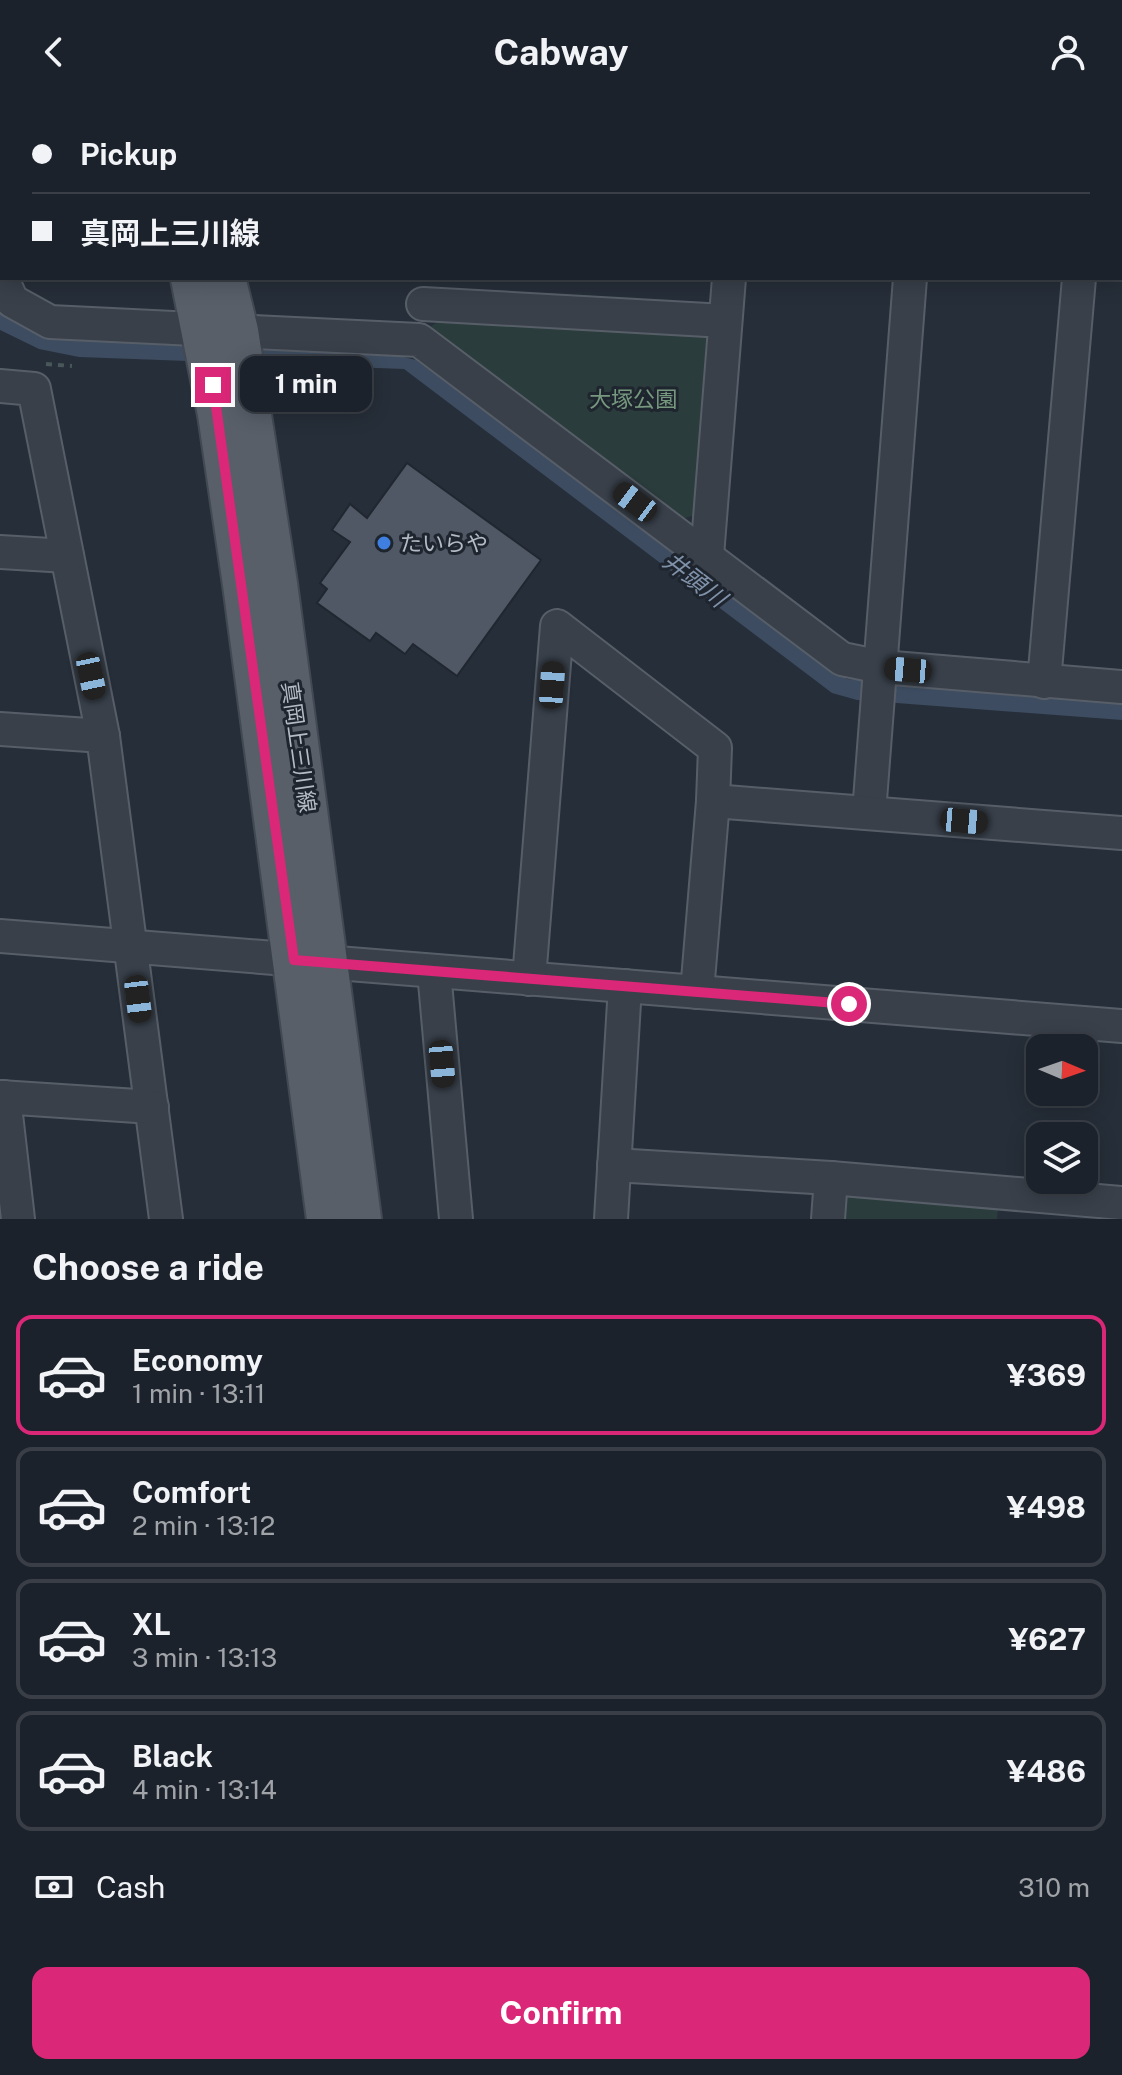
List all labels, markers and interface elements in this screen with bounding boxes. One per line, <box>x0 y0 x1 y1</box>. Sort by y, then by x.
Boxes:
icon: back <box>32 30 76 74</box>
icon: person <box>1046 30 1090 74</box>
text: Cabway <box>494 31 628 73</box>
text: Pickup <box>80 136 177 172</box>
text: 真岡上三川線 <box>80 215 260 251</box>
callout: 1 min <box>241 357 373 413</box>
route end <box>195 367 231 403</box>
text: 1 min <box>275 368 337 399</box>
park label: 大塚公園 <box>589 386 677 412</box>
car <box>609 478 661 526</box>
place label: たいらや <box>400 530 488 556</box>
marker: たいらや <box>375 534 393 552</box>
water label: 井頭川 <box>658 546 734 614</box>
car <box>74 650 108 702</box>
car <box>883 656 933 684</box>
car <box>538 660 566 710</box>
street label: 真岡上三川線 <box>277 680 321 814</box>
car <box>939 807 989 835</box>
car <box>123 974 153 1024</box>
route start <box>831 986 867 1022</box>
north arrow <box>1026 1034 1098 1106</box>
map controls <box>1026 1034 1098 1194</box>
car <box>428 1039 456 1089</box>
button: layers <box>1026 1122 1098 1194</box>
text: Choose a ride <box>32 1246 264 1288</box>
icon: car <box>36 1339 108 1411</box>
text: Economy <box>132 1342 263 1378</box>
text: ¥369 <box>1007 1357 1086 1393</box>
text: 1 min · 13:11 <box>132 1378 265 1409</box>
icon: car <box>36 1471 108 1543</box>
text: Comfort <box>132 1474 251 1510</box>
text: ¥498 <box>1007 1489 1086 1525</box>
text: 2 min · 13:12 <box>132 1510 275 1541</box>
icon: car <box>36 1603 108 1675</box>
text: XL <box>132 1606 171 1642</box>
text: ¥627 <box>1009 1621 1086 1657</box>
text: 3 min · 13:13 <box>132 1642 277 1673</box>
icon: car <box>36 1735 108 1807</box>
text: Black <box>132 1738 213 1774</box>
text: ¥486 <box>1007 1753 1086 1789</box>
text: 4 min · 13:14 <box>132 1774 277 1805</box>
icon: cash <box>32 1865 76 1909</box>
text: Cash <box>96 1869 165 1905</box>
text: 310 m <box>1018 1872 1090 1903</box>
button: Confirm <box>32 1967 1090 2059</box>

